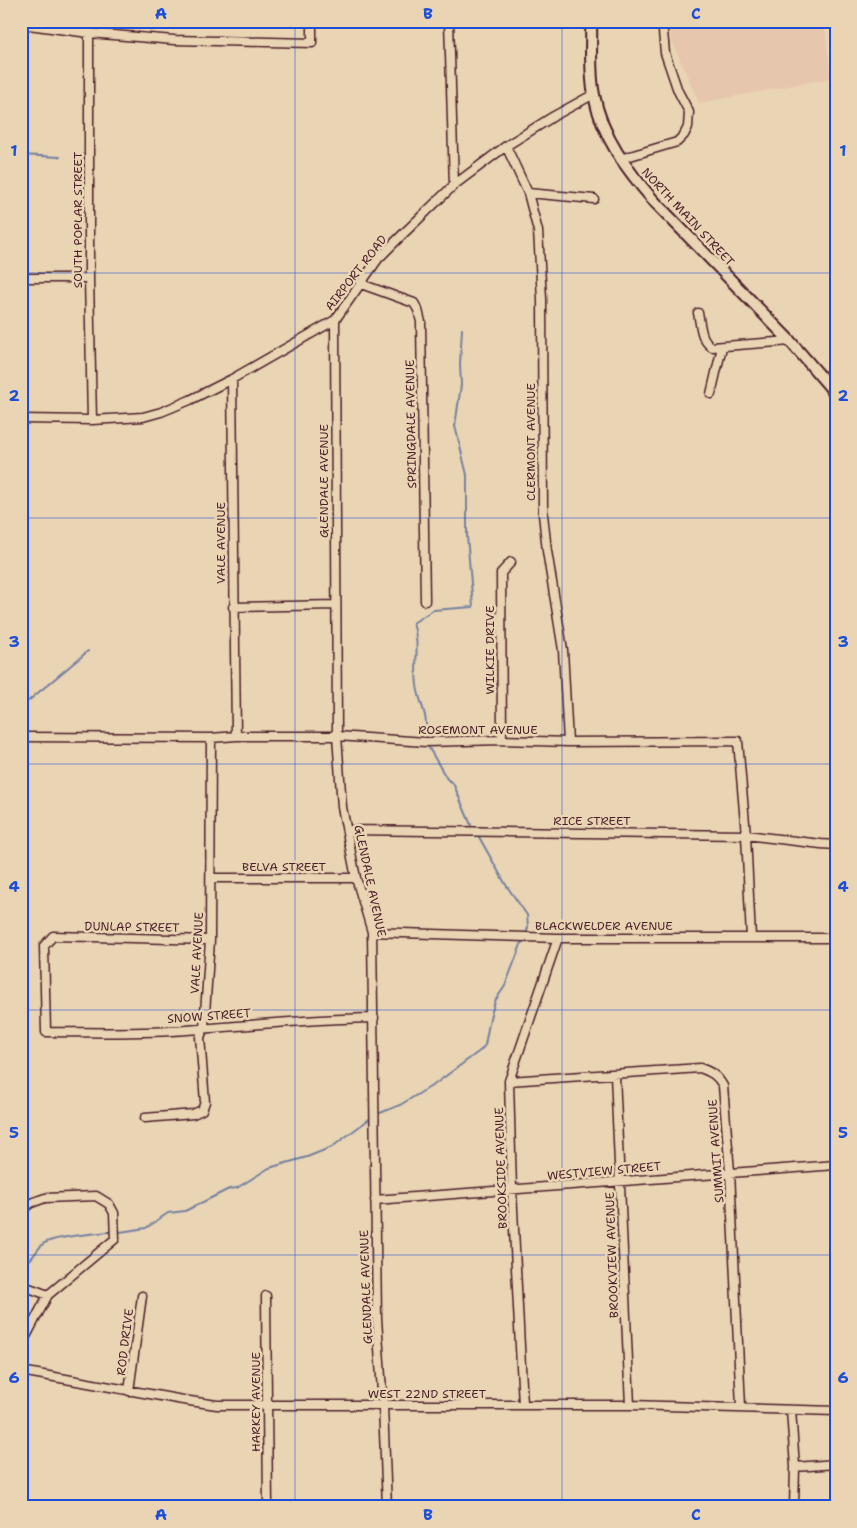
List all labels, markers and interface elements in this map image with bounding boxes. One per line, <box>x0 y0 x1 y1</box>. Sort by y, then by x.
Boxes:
text: A <box>155 3 167 24</box>
text: B <box>423 3 433 24</box>
text: C <box>691 3 701 24</box>
text: 1 <box>10 140 18 161</box>
text: 1 <box>839 140 847 161</box>
street label: SOUTH POPLAR STREET <box>70 151 86 288</box>
street label: NORTH MAIN STREET <box>638 164 738 270</box>
street label: AIRPORT ROAD <box>321 232 391 314</box>
street label: SPRINGDALE AVENUE <box>402 359 420 489</box>
street label: CLERMONT AVENUE <box>523 383 539 501</box>
text: 2 <box>8 385 20 406</box>
text: 2 <box>837 385 849 406</box>
street label: GLENDALE AVENUE <box>316 424 332 538</box>
street label: VALE AVENUE <box>213 502 229 584</box>
street label: WILKIE DRIVE <box>482 606 498 694</box>
text: 3 <box>8 631 20 652</box>
text: 3 <box>837 631 849 652</box>
street label: ROSEMONT AVENUE <box>418 722 538 738</box>
street label: RICE STREET <box>553 813 631 829</box>
street label: GLENDALE AVENUE <box>350 823 390 939</box>
street label: BELVA STREET <box>242 859 327 875</box>
text: 4 <box>8 876 20 897</box>
text: 4 <box>837 876 849 897</box>
street label: VALE AVENUE <box>187 912 207 994</box>
street label: DUNLAP STREET <box>84 918 180 936</box>
street label: BLACKWELDER AVENUE <box>535 918 673 934</box>
street label: SNOW STREET <box>167 1005 252 1027</box>
street label: SUMMIT AVENUE <box>704 1098 728 1204</box>
street label: BROOKSIDE AVENUE <box>491 1107 511 1229</box>
text: 5 <box>9 1122 19 1143</box>
text: 5 <box>838 1122 848 1143</box>
street label: WESTVIEW STREET <box>546 1158 662 1184</box>
street label: BROOKVIEW AVENUE <box>602 1192 622 1318</box>
street label: GLENDALE AVENUE <box>356 1230 376 1344</box>
street label: ROD DRIVE <box>113 1308 137 1376</box>
street label: HARKEY AVENUE <box>248 1352 264 1452</box>
text: 6 <box>8 1367 20 1388</box>
text: 6 <box>837 1367 849 1388</box>
street label: WEST 22ND STREET <box>368 1386 487 1402</box>
text: A <box>155 1504 167 1525</box>
text: B <box>423 1504 433 1525</box>
text: C <box>691 1504 701 1525</box>

